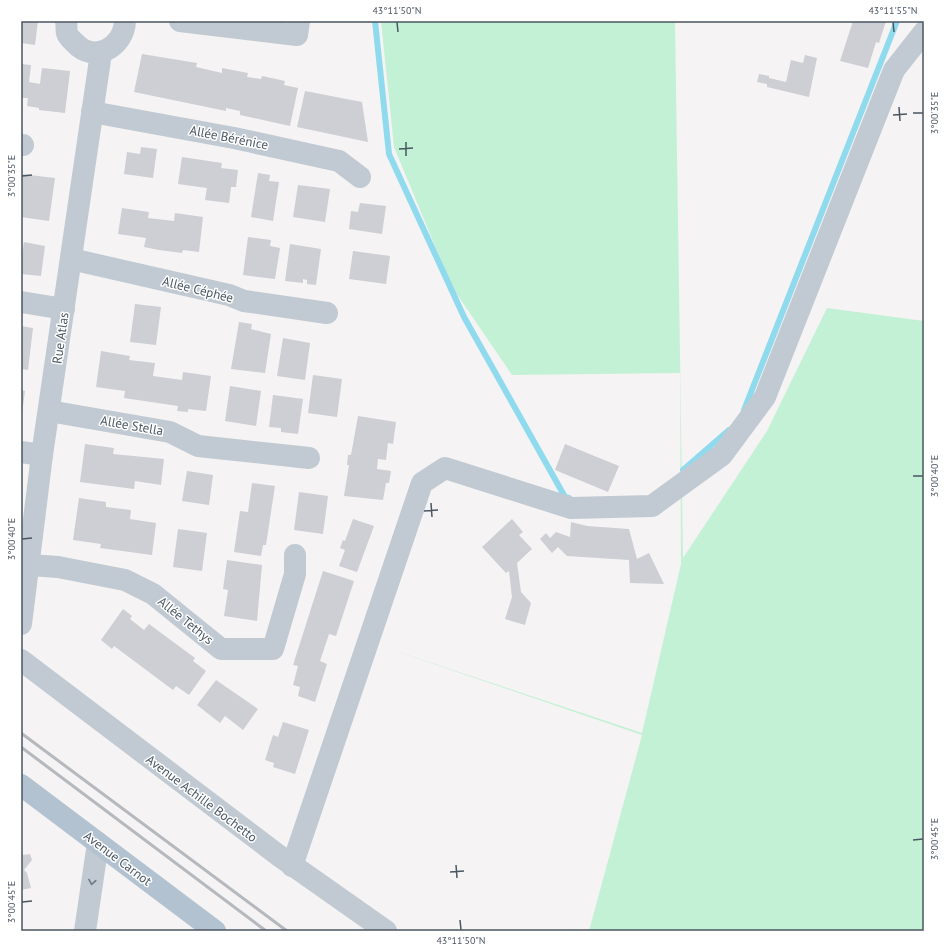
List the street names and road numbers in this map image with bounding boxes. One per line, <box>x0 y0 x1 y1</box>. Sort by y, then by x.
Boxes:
street label: Allée Bérénice <box>188 122 270 153</box>
street label: Allée Céphée <box>161 272 235 307</box>
street label: Rue Atlas <box>48 311 73 365</box>
street label: Allée Stella <box>99 412 165 439</box>
street label: Allée Tethys <box>154 593 217 648</box>
street label: Avenue Achille Bochetto <box>143 751 261 846</box>
street label: Avenue Carnot <box>80 827 155 890</box>

